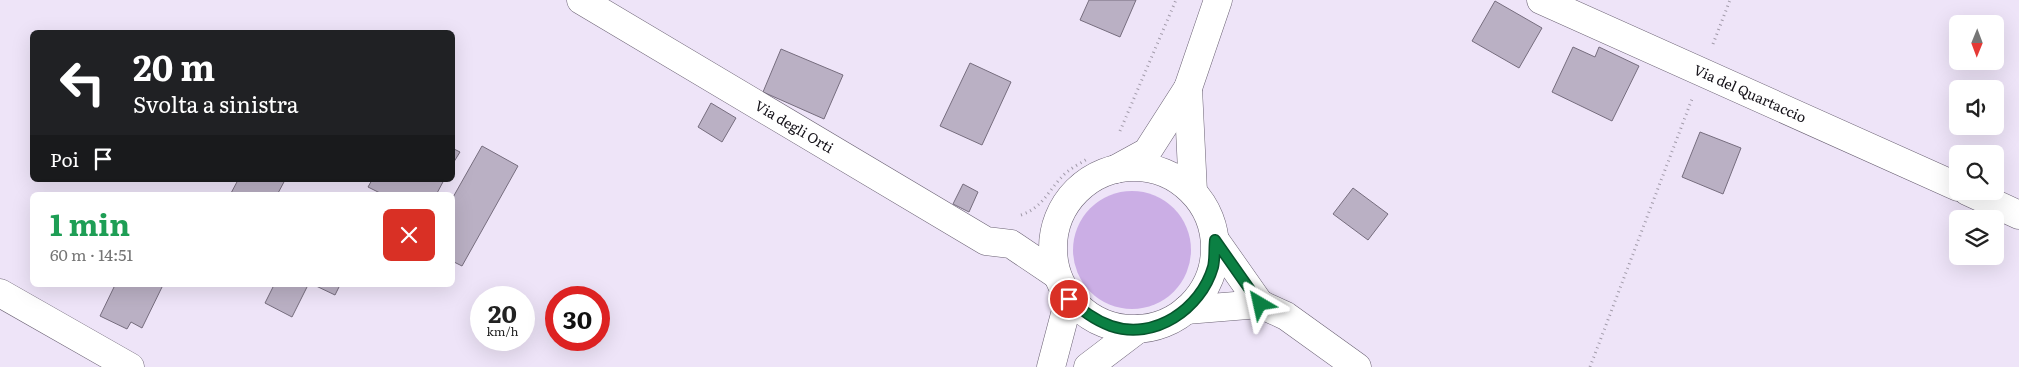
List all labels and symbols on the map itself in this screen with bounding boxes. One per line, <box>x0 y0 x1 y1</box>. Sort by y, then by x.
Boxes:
north arrow <box>1949 15 2004 70</box>
street label: Via del Quartaccio <box>1691 59 1810 127</box>
street label: Via degli Orti <box>752 95 838 157</box>
position arrow <box>1233 277 1285 329</box>
pin <box>1048 278 1090 320</box>
speed limit sign: 30 <box>545 286 610 351</box>

